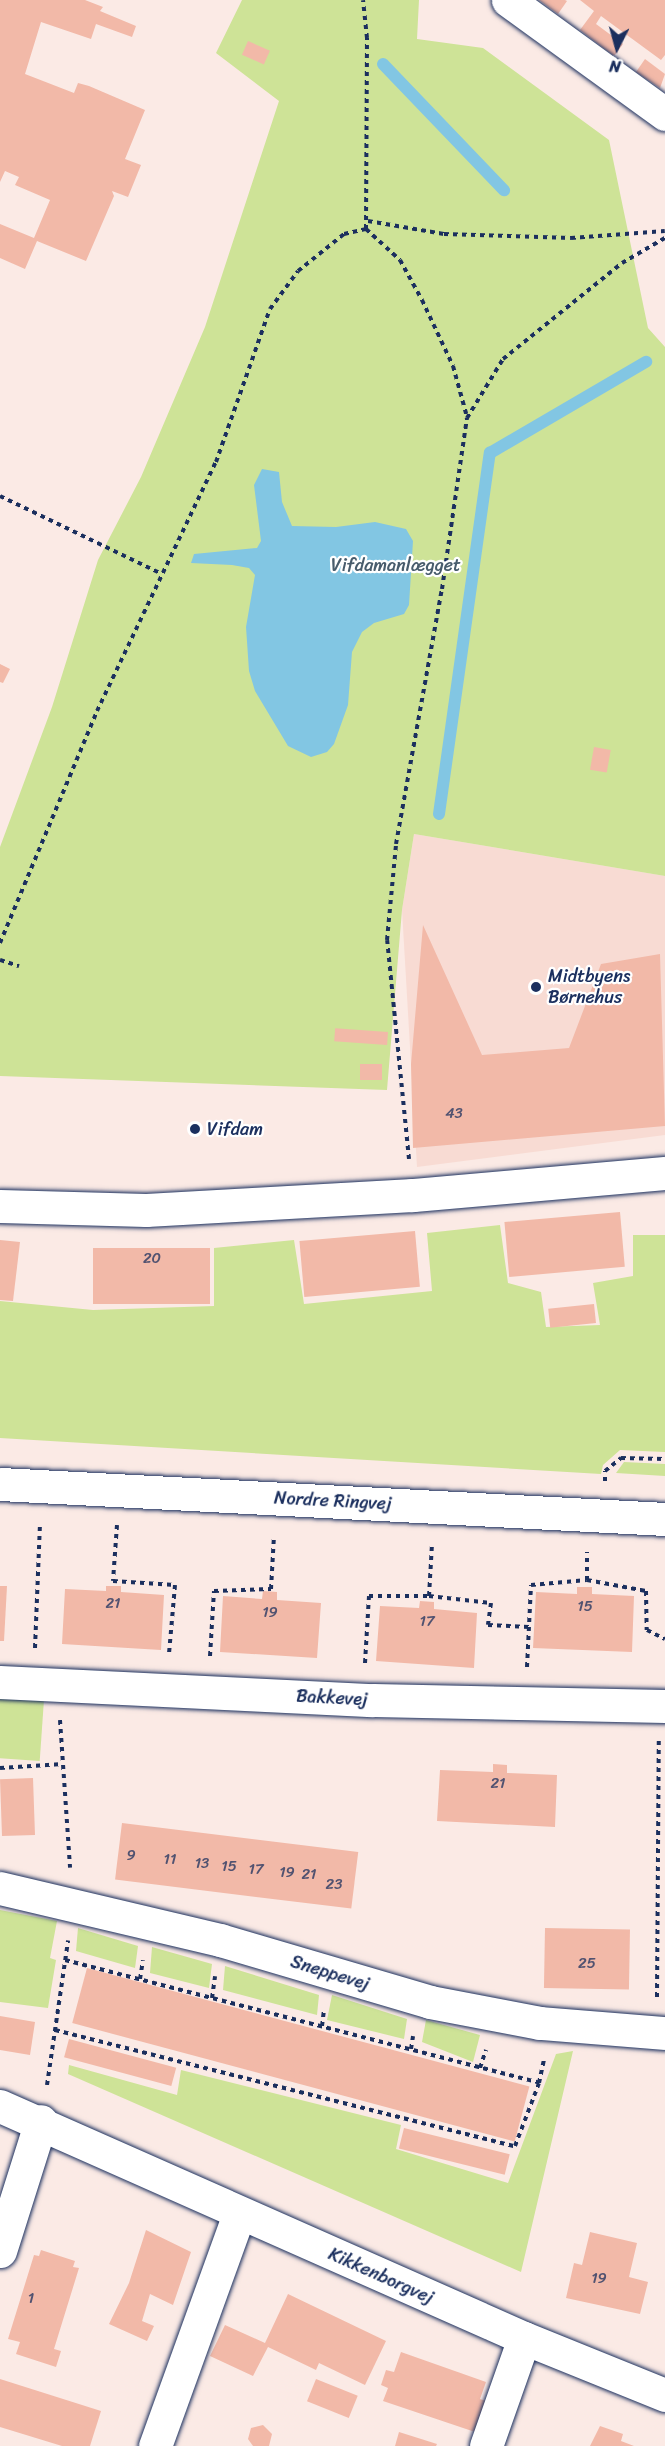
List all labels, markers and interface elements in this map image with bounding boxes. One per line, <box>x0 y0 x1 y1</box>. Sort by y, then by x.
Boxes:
north arrow <box>587 18 647 78</box>
text: N <box>608 51 622 81</box>
park label: Vifdamanlægget <box>331 554 461 576</box>
place label: Midtbyens Børnehus <box>548 966 630 1008</box>
marker: Midtbyens Børnehus <box>529 980 543 994</box>
house number: 43 <box>445 1105 463 1123</box>
place label: Vifdam <box>207 1118 263 1140</box>
marker: Vifdam <box>188 1122 202 1136</box>
house number: 20 <box>143 1250 161 1268</box>
street label: Nordre Ringvej <box>274 1487 392 1515</box>
house number: 21 <box>105 1595 121 1613</box>
house number: 15 <box>577 1598 593 1616</box>
house number: 19 <box>262 1604 278 1622</box>
house number: 17 <box>420 1613 434 1631</box>
street label: Bakkevej <box>296 1685 368 1711</box>
house number: 21 <box>490 1775 506 1793</box>
house number: 9 <box>126 1847 136 1865</box>
house number: 11 <box>164 1851 176 1869</box>
house number: 13 <box>195 1855 209 1873</box>
house number: 15 <box>221 1858 237 1876</box>
house number: 17 <box>249 1861 263 1879</box>
house number: 19 <box>279 1864 295 1882</box>
house number: 21 <box>301 1866 317 1884</box>
house number: 23 <box>326 1876 342 1894</box>
street label: Sneppevej <box>288 1951 372 1995</box>
house number: 25 <box>578 1955 596 1973</box>
street label: Kikkenborgvej <box>325 2243 437 2309</box>
house number: 19 <box>591 2270 607 2288</box>
house number: 1 <box>28 2290 34 2308</box>

